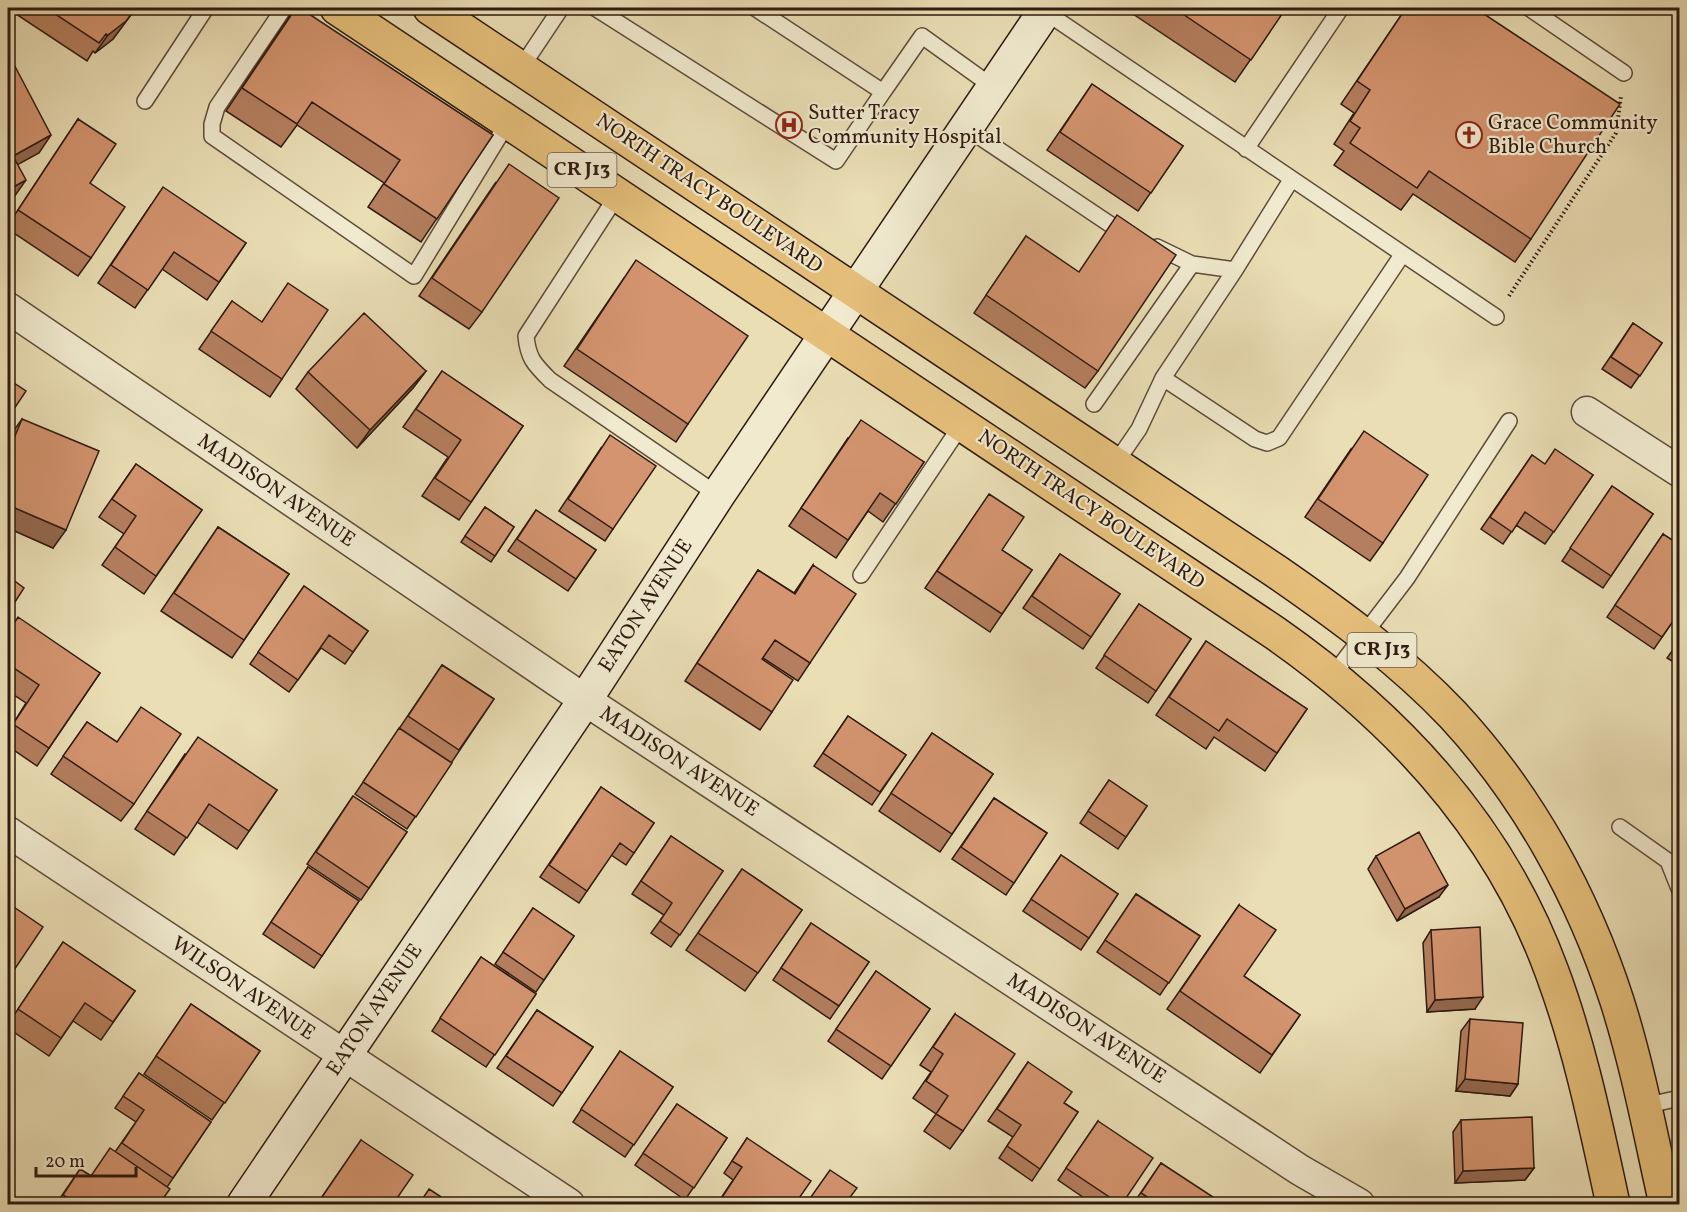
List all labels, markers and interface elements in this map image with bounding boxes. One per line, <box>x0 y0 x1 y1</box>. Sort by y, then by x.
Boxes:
place label: Sutter Tracy Community Hospital <box>808 99 1002 152</box>
street label: NORTH TRACY BOULEVARD <box>590 107 828 281</box>
place label: Grace Community Bible Church <box>1488 109 1658 162</box>
hospital icon: Sutter Tracy Community Hospital <box>774 110 804 140</box>
church icon: Grace Community Bible Church <box>1454 120 1484 150</box>
road number: CR J13 <box>548 153 616 187</box>
street label: NORTH TRACY BOULEVARD <box>972 423 1210 597</box>
street label: MADISON AVENUE <box>191 427 361 555</box>
street label: EATON AVENUE <box>592 534 700 678</box>
road number: CR J13 <box>1348 633 1416 667</box>
street label: MADISON AVENUE <box>594 699 764 825</box>
street label: WILSON AVENUE <box>165 930 321 1048</box>
street label: EATON AVENUE <box>320 938 430 1082</box>
street label: MADISON AVENUE <box>1001 966 1171 1092</box>
scale bar <box>36 1140 136 1178</box>
text: 20 m <box>45 1150 85 1175</box>

